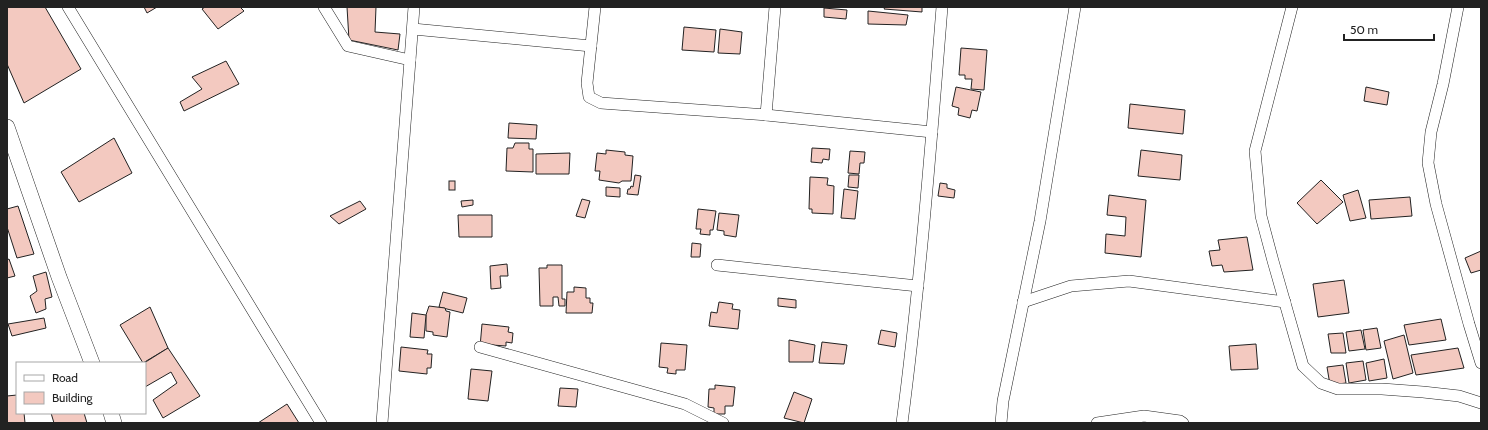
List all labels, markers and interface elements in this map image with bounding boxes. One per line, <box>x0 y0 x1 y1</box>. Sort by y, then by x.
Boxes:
scale bar <box>1344 16 1434 42</box>
text: 50 m <box>1350 22 1378 37</box>
legend <box>16 362 146 414</box>
text: Road <box>52 370 78 385</box>
text: Building <box>52 390 94 405</box>

